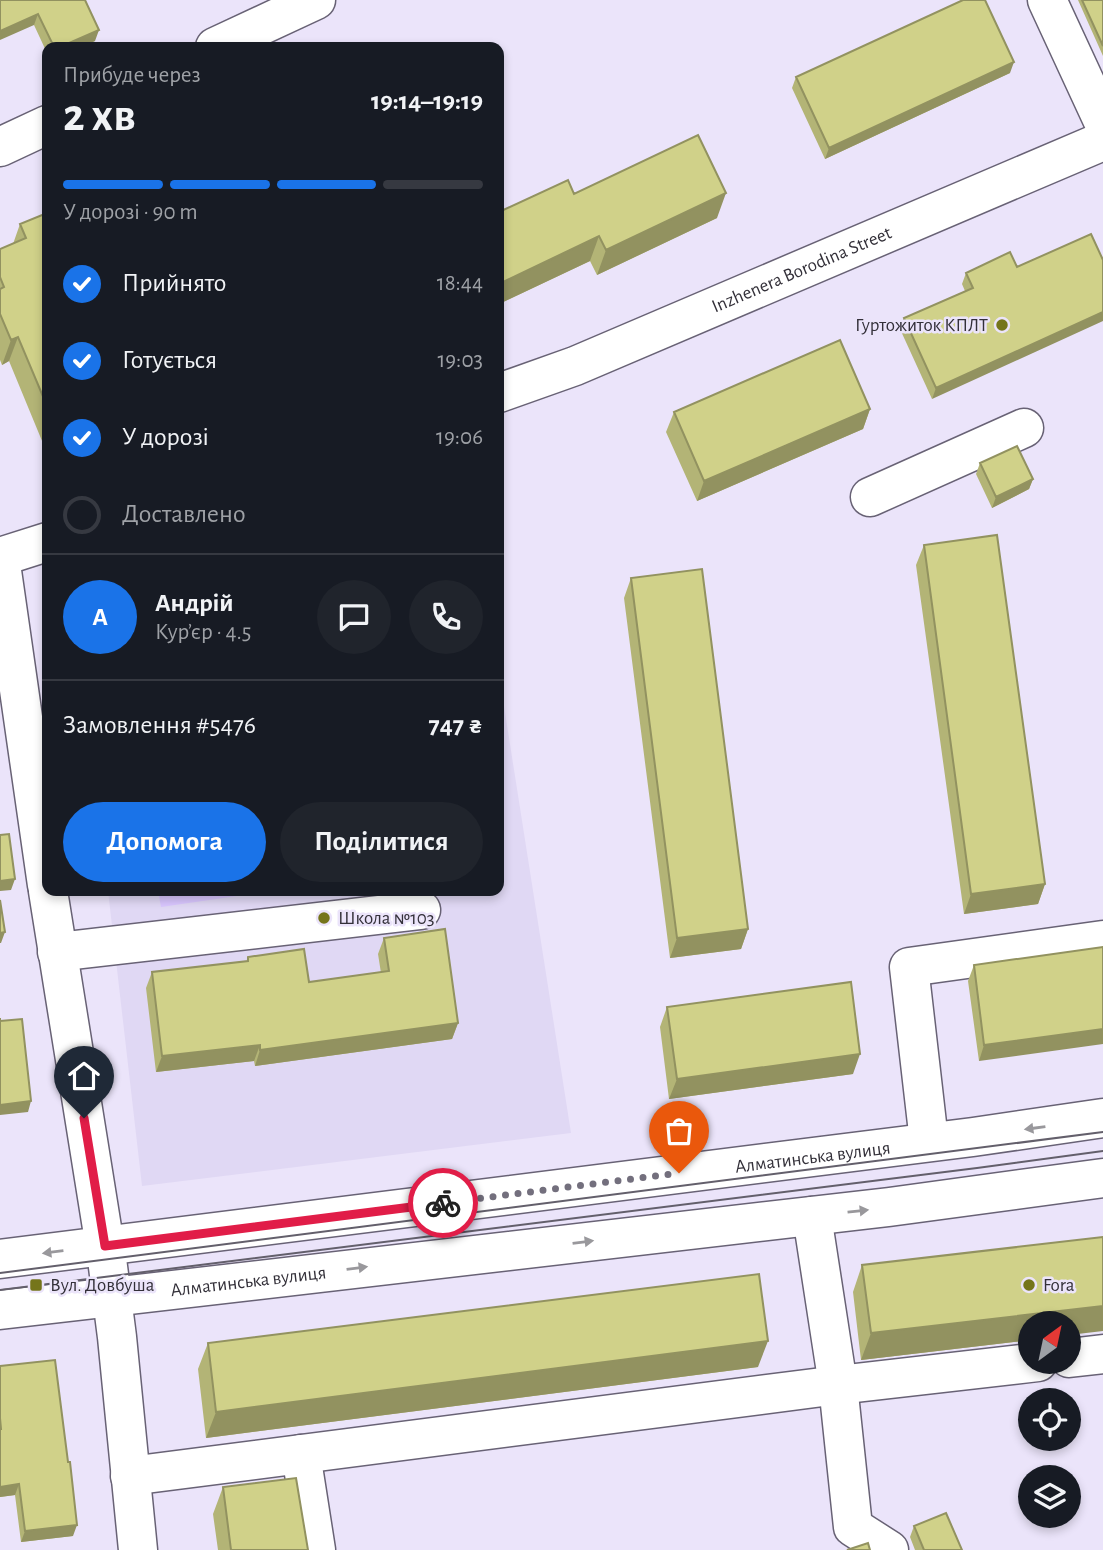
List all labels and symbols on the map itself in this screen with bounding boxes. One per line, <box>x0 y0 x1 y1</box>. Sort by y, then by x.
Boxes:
street label: Inzhenera Borodina Street <box>709 223 894 316</box>
place label: Гуртожиток КПЛТ <box>855 316 988 335</box>
marker: Гуртожиток КПЛТ <box>994 317 1010 333</box>
place label: Школа №103 <box>338 909 435 928</box>
marker: Школа №103 <box>316 910 332 926</box>
pin <box>54 1046 114 1118</box>
pin <box>649 1101 709 1173</box>
one-way arrow <box>1024 1123 1046 1134</box>
street label: Алматинська вулиця <box>734 1138 891 1176</box>
courier <box>408 1168 478 1238</box>
one-way arrow <box>847 1205 869 1216</box>
one-way arrow <box>572 1237 594 1248</box>
one-way arrow <box>42 1247 64 1258</box>
one-way arrow <box>346 1262 368 1273</box>
street label: Алматинська вулиця <box>169 1263 327 1300</box>
place label: Вул. Довбуша <box>50 1276 155 1295</box>
place label: Fora <box>1043 1276 1075 1295</box>
marker: Вул. Довбуша <box>28 1277 44 1293</box>
marker: Fora <box>1021 1277 1037 1293</box>
north arrow <box>1018 1311 1082 1374</box>

